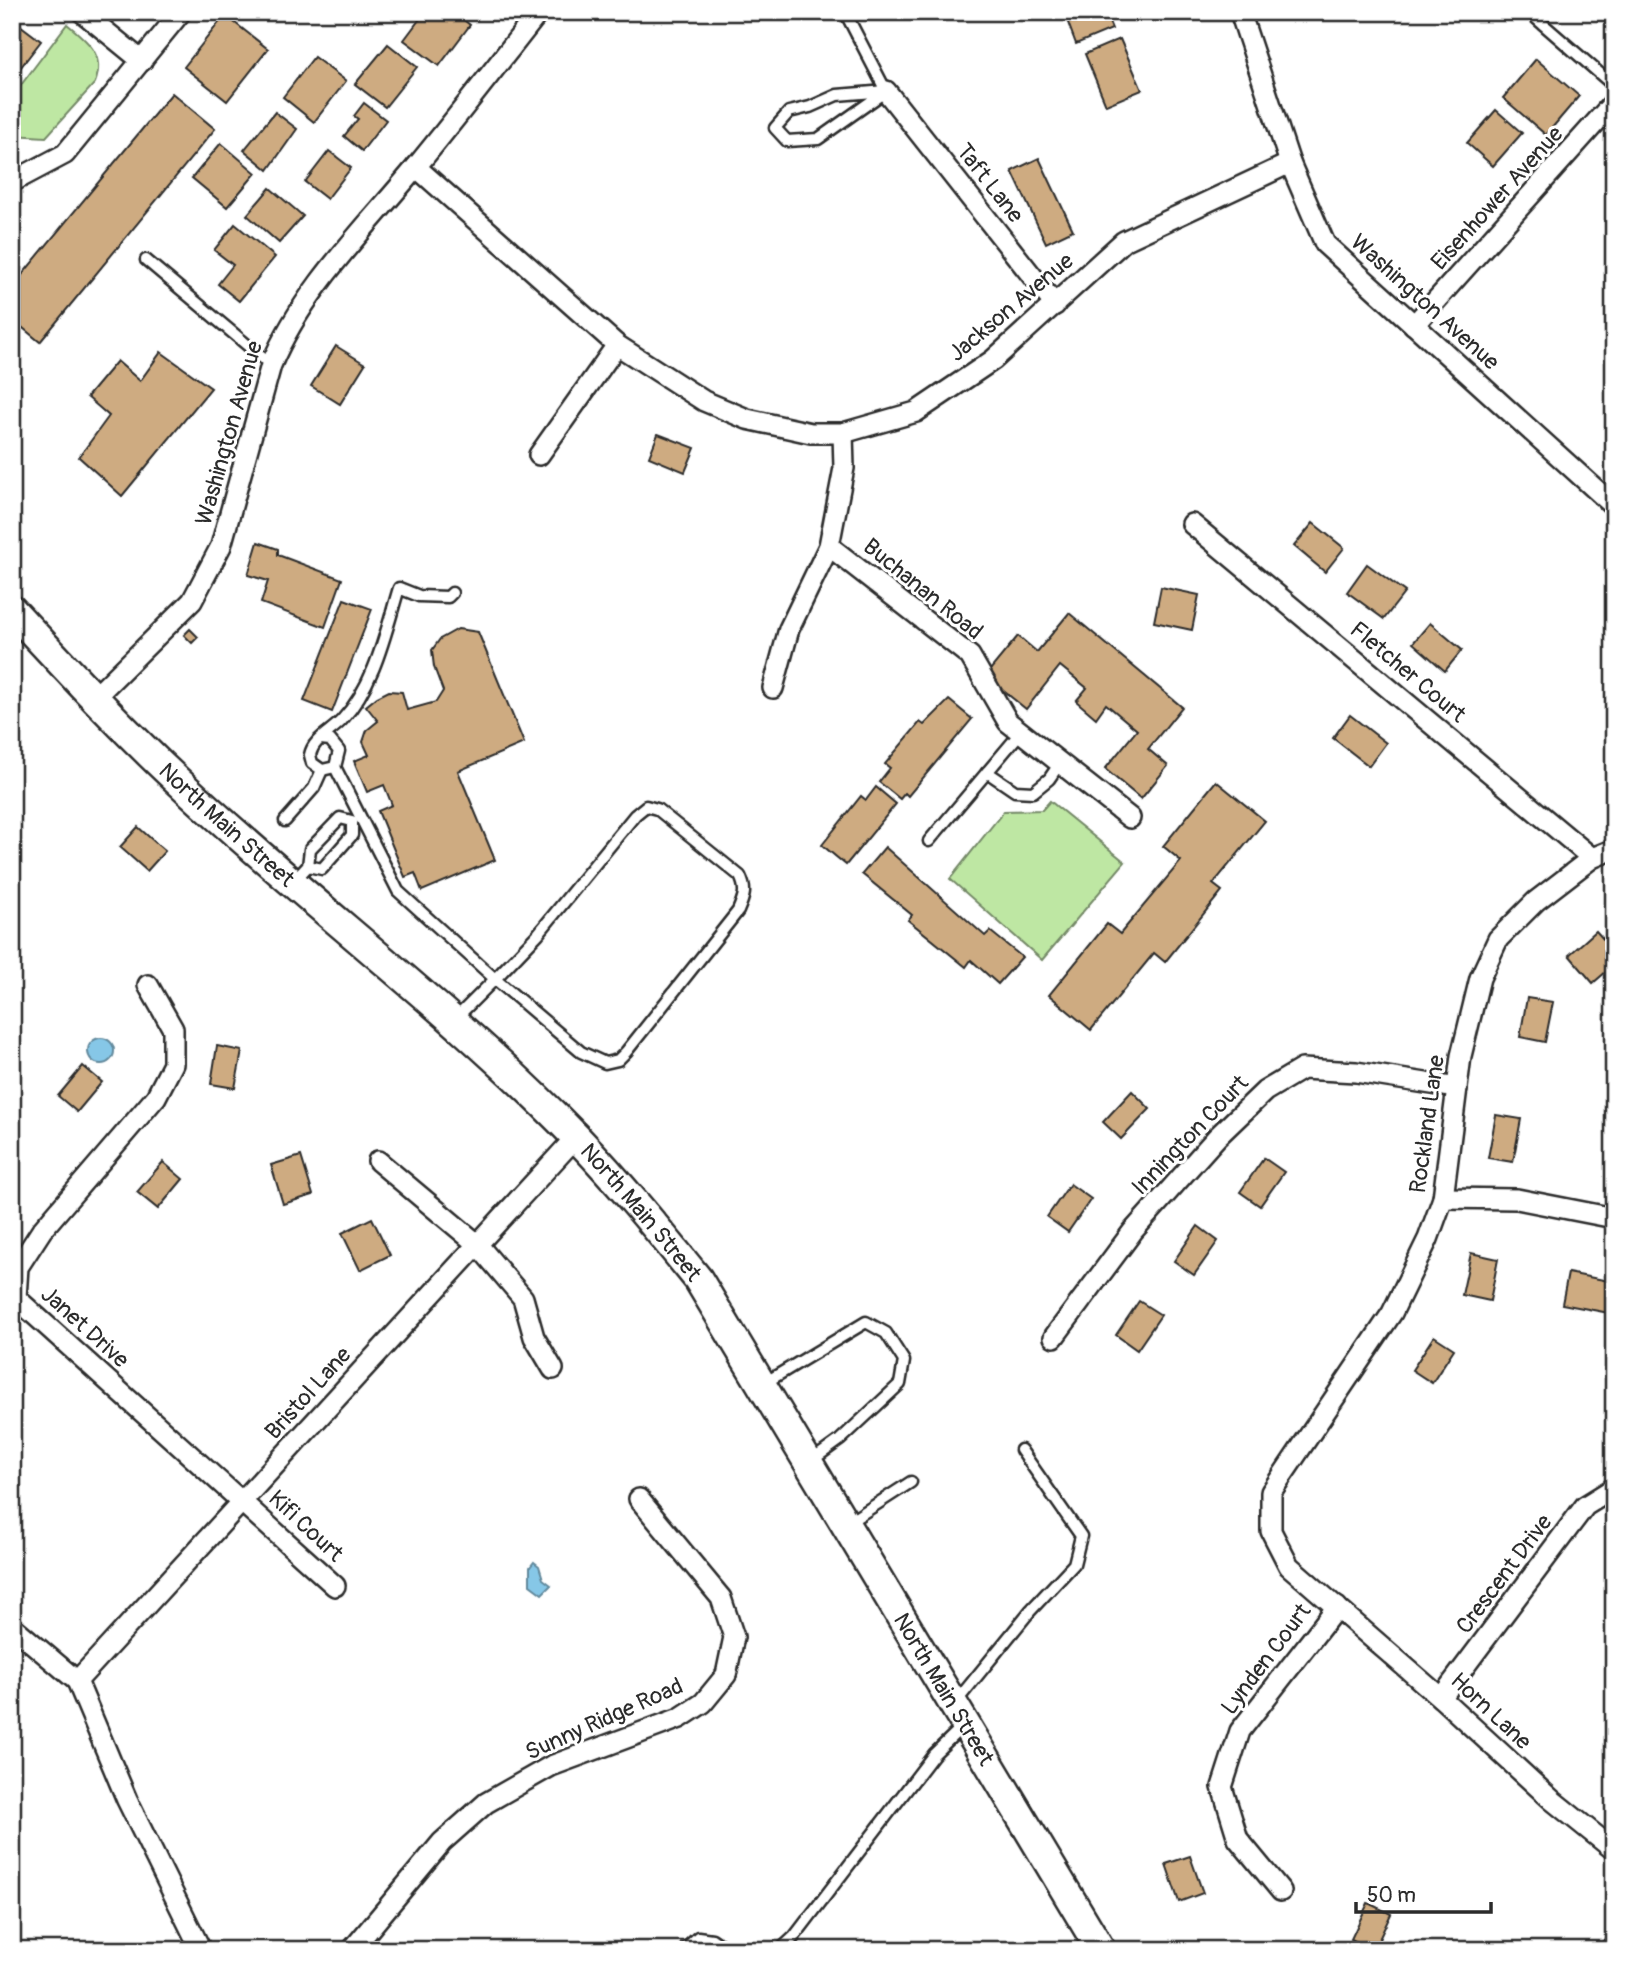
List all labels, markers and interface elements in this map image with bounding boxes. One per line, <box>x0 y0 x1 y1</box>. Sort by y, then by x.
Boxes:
street label: Eisenhower Avenue <box>1425 119 1570 276</box>
street label: Taft Lane <box>950 137 1030 229</box>
street label: Washington Avenue <box>1345 228 1506 377</box>
street label: Jackson Avenue <box>943 246 1080 368</box>
street label: Washington Avenue <box>189 337 269 528</box>
street label: Buchanan Road <box>857 532 989 646</box>
street label: Fletcher Court <box>1344 615 1472 729</box>
street label: North Main Street <box>153 756 302 894</box>
street label: Rockland Lane <box>1403 1052 1451 1195</box>
street label: Innington Court <box>1125 1068 1255 1201</box>
street label: North Main Street <box>574 1137 709 1288</box>
street label: Janet Drive <box>35 1280 136 1375</box>
street label: Bristol Lane <box>259 1340 358 1445</box>
street label: Kifi Court <box>262 1484 350 1568</box>
street label: Crescent Drive <box>1450 1508 1559 1640</box>
street label: Lynden Court <box>1215 1597 1318 1720</box>
street label: North Main Street <box>887 1607 1002 1771</box>
street label: Horn Lane <box>1444 1666 1538 1756</box>
street label: Sunny Ridge Road <box>521 1671 687 1767</box>
scale bar <box>1356 1871 1491 1915</box>
text: 50 m <box>1367 1882 1416 1909</box>

